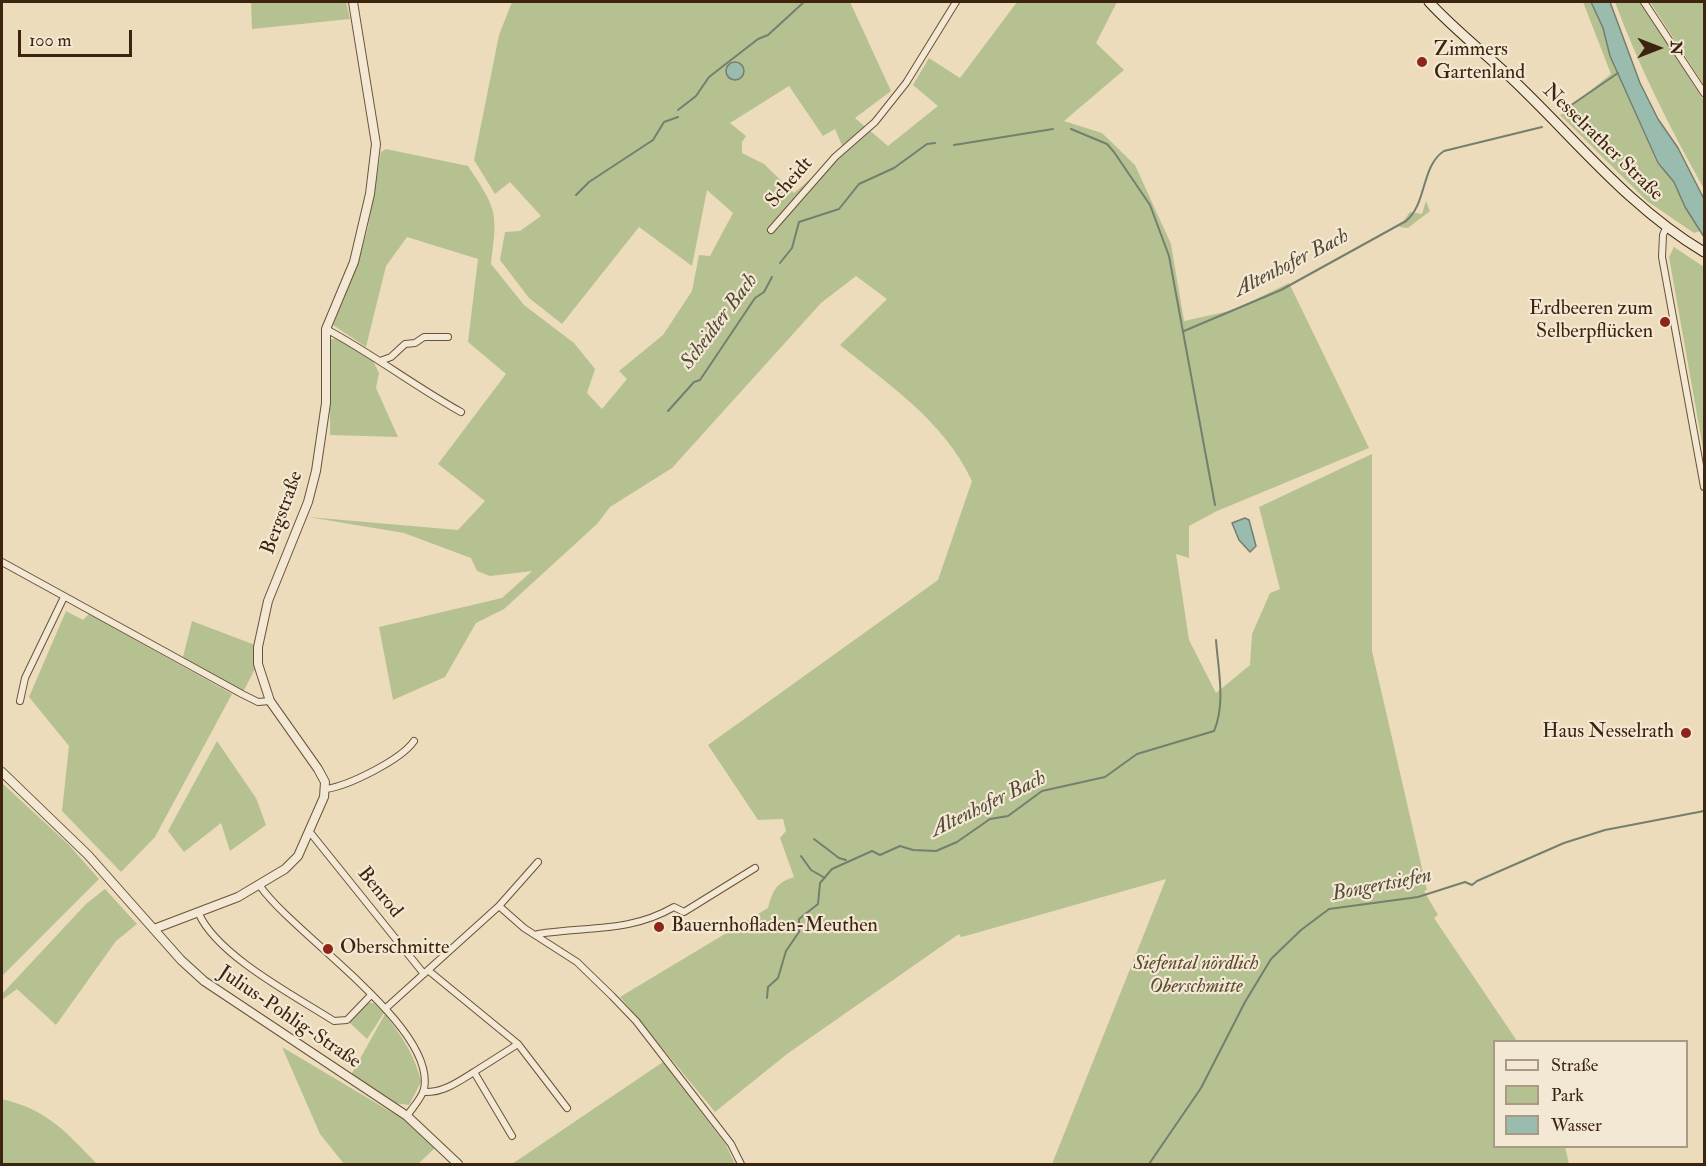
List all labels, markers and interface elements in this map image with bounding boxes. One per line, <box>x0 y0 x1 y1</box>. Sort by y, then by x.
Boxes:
scale bar <box>21 18 135 56</box>
north arrow <box>1628 18 1688 78</box>
text: 100 m <box>29 29 72 52</box>
place label: Zimmers Gartenland <box>1434 39 1525 86</box>
text: N <box>1666 41 1686 55</box>
marker: Zimmers Gartenland <box>1415 55 1429 69</box>
street label: Nesselrather Straße <box>1537 79 1667 207</box>
street label: Scheidt <box>761 153 819 213</box>
water label: Altenhofer Bach <box>1230 224 1354 304</box>
water label: Scheidter Bach <box>676 269 764 375</box>
place label: Erdbeeren zum Selberpflücken <box>1529 298 1653 345</box>
marker: Erdbeeren zum Selberpflücken <box>1658 315 1672 329</box>
street label: Bergstraße <box>257 468 309 558</box>
place label: Haus Nesselrath <box>1542 721 1674 745</box>
marker: Haus Nesselrath <box>1679 726 1693 740</box>
water label: Altenhofer Bach <box>927 766 1051 844</box>
street label: Benrod <box>351 863 407 923</box>
water label: Bongertsiefen <box>1330 864 1434 908</box>
place label: Bauernhofladen-Meuthen <box>671 915 878 939</box>
marker: Bauernhofladen-Meuthen <box>652 920 666 934</box>
place label: Oberschmitte <box>340 937 449 961</box>
marker: Oberschmitte <box>321 942 335 956</box>
park label: Siefental nördlich Oberschmitte <box>1133 953 1259 1000</box>
street label: Julius-Pohlig-Straße <box>213 962 365 1074</box>
legend <box>1493 1040 1688 1148</box>
text: Straße <box>1551 1054 1598 1077</box>
text: Park <box>1551 1084 1584 1107</box>
text: Wasser <box>1551 1114 1602 1137</box>

